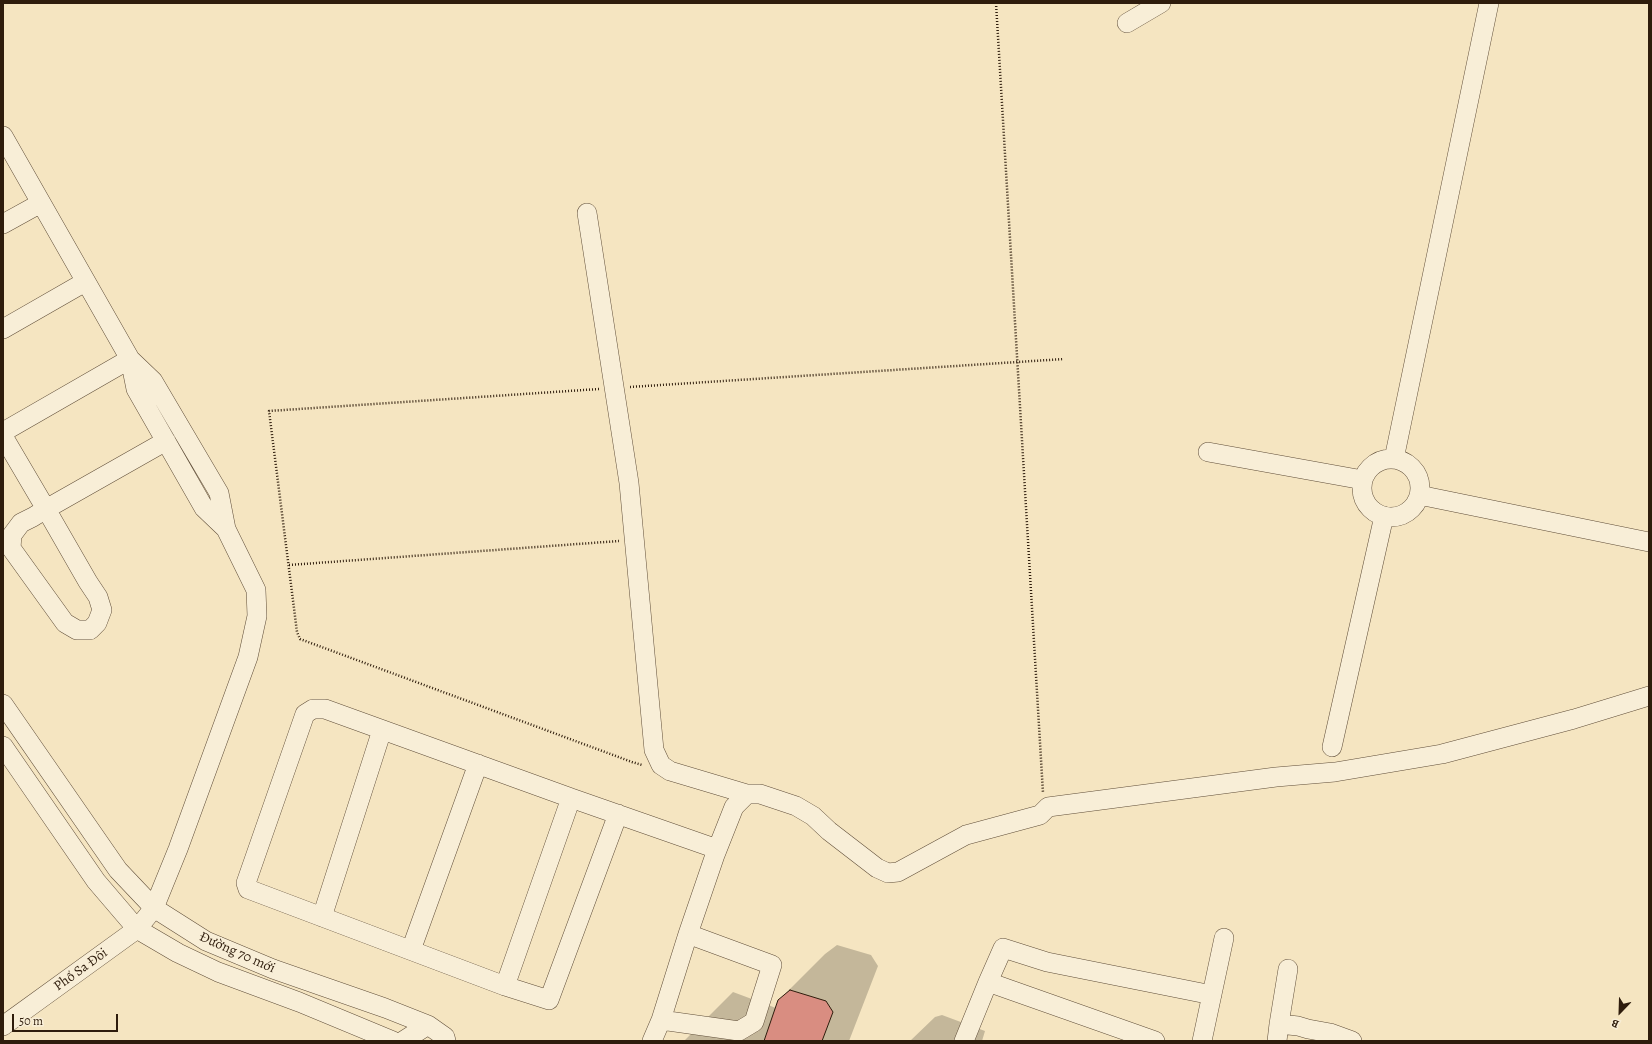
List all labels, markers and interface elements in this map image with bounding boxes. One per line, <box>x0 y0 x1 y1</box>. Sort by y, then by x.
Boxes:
street label: Đường 70 mới <box>196 929 278 977</box>
street label: Phố Sa Đôi <box>51 945 111 995</box>
north arrow <box>1600 992 1640 1032</box>
scale bar <box>14 1006 120 1032</box>
text: 50 m <box>19 1013 43 1029</box>
text: B <box>1609 1015 1621 1032</box>

